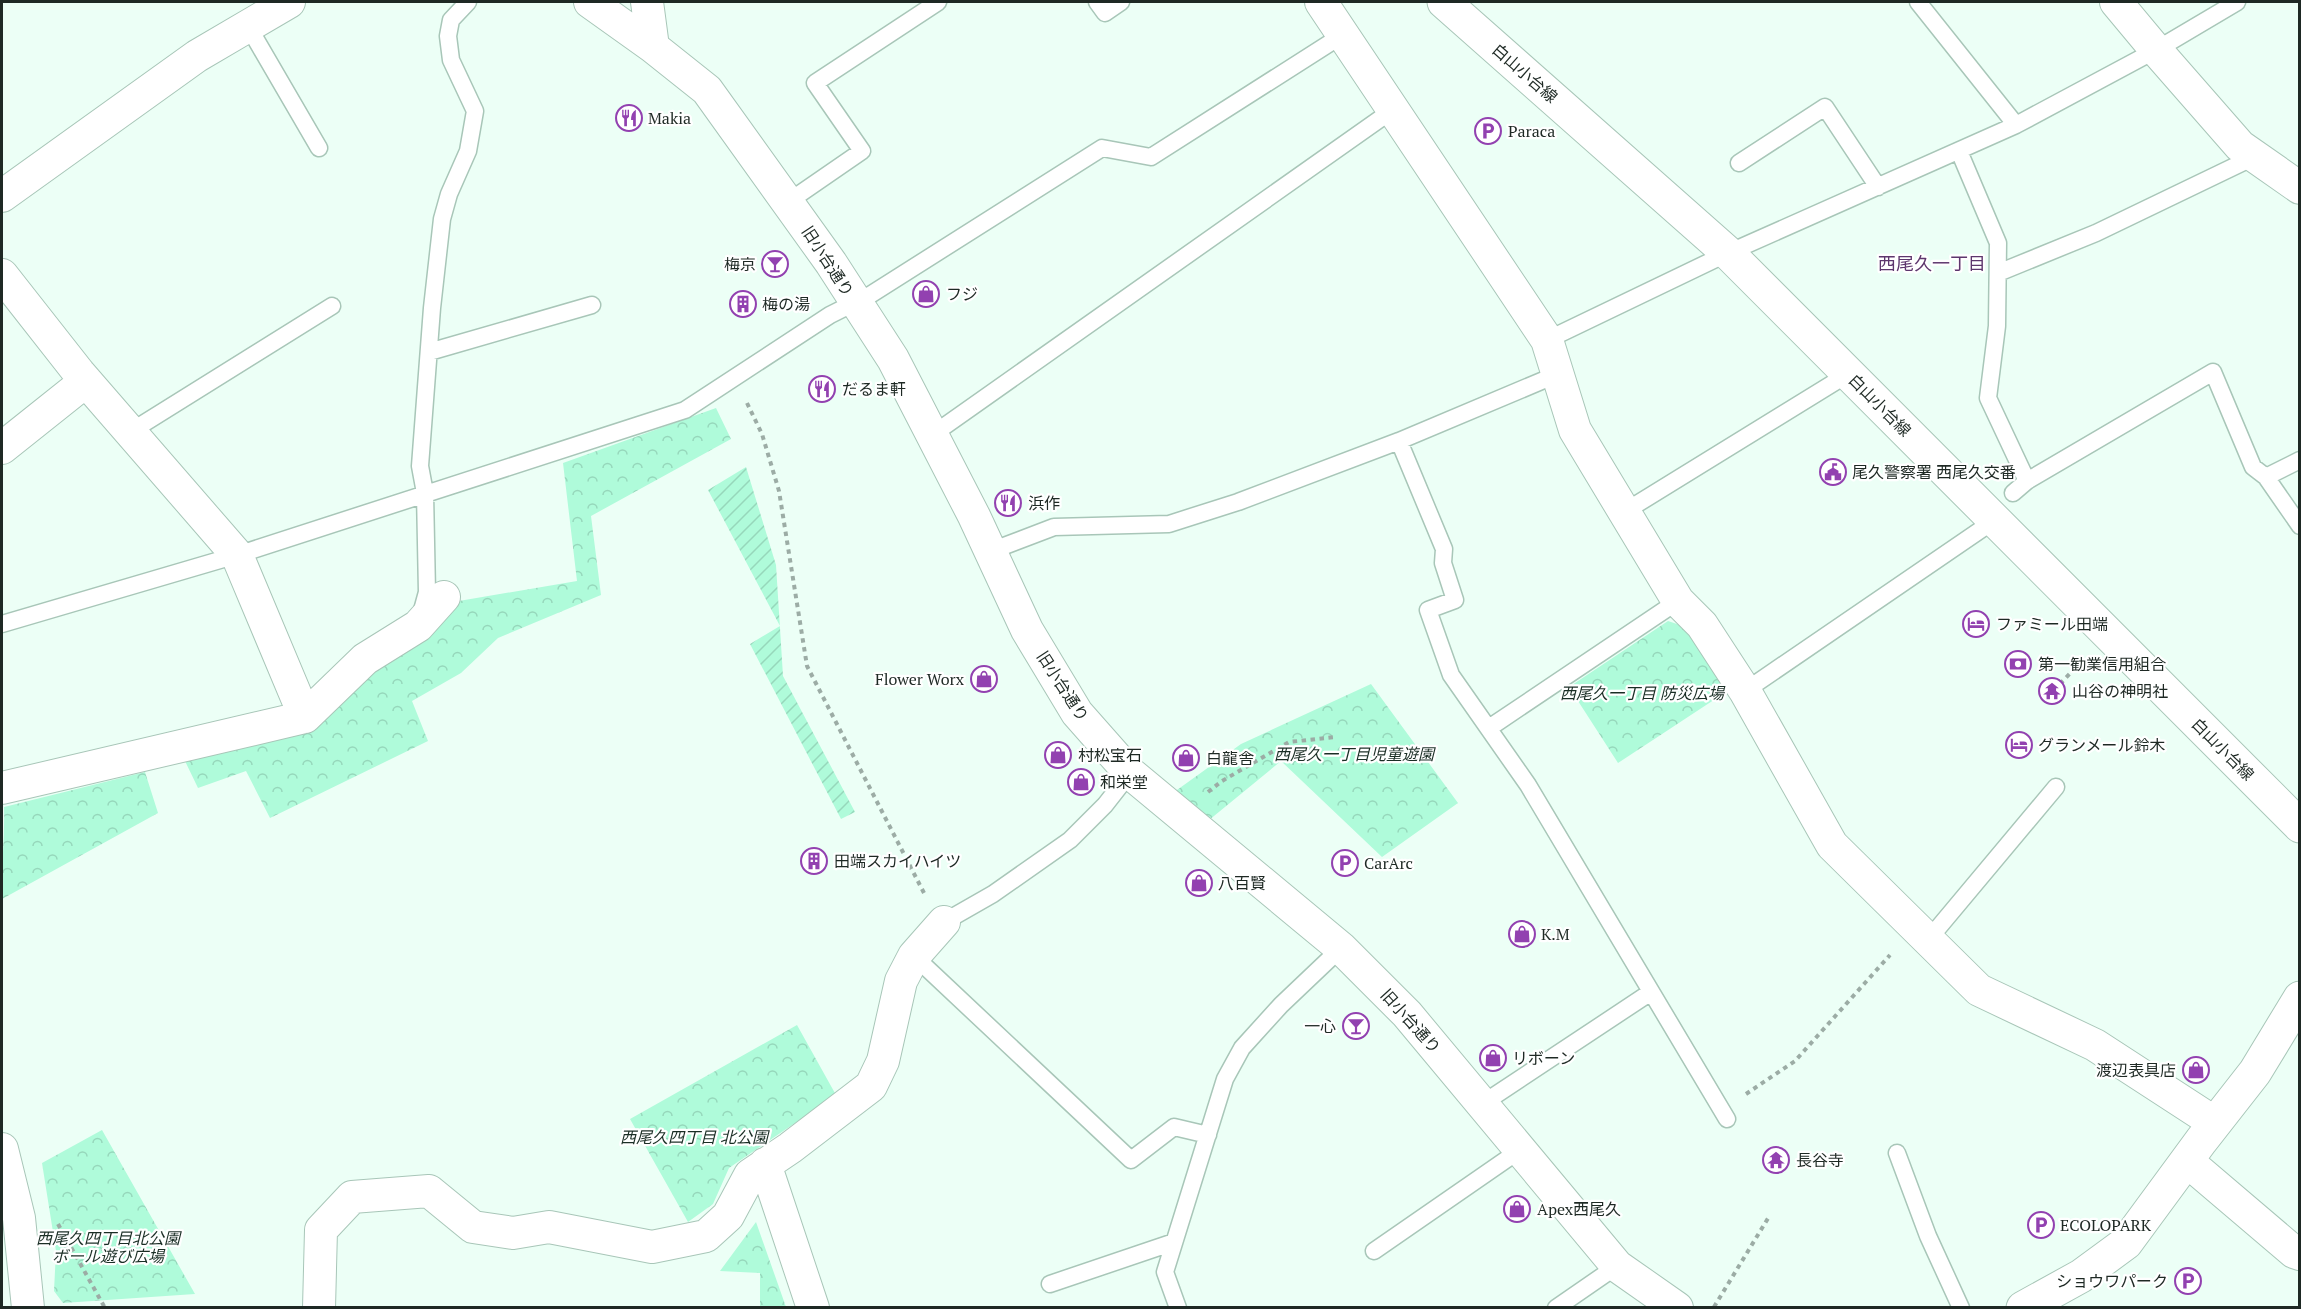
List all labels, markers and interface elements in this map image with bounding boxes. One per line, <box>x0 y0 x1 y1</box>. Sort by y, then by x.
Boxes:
street label: 白山小台線 <box>1488 38 1562 108</box>
restaurant icon: Makia <box>614 103 644 133</box>
place label: Makia <box>648 107 691 129</box>
parking icon: Paraca <box>1473 116 1503 146</box>
place label: Paraca <box>1508 120 1555 142</box>
street label: 旧小台通り <box>797 221 859 301</box>
bar icon: 梅京 <box>760 249 790 279</box>
district label: 西尾久一丁目 <box>1878 251 1986 275</box>
place label: 梅京 <box>724 253 756 275</box>
shop icon: フジ <box>911 279 941 309</box>
place label: フジ <box>946 283 978 305</box>
building icon: 梅の湯 <box>728 289 758 319</box>
place label: 梅の湯 <box>762 293 810 315</box>
street label: 白山小台線 <box>1844 369 1916 441</box>
restaurant icon: だるま軒 <box>807 374 837 404</box>
place label: だるま軒 <box>842 378 906 400</box>
public building icon: 尾久警察署 西尾久交番 <box>1818 457 1848 487</box>
place label: 尾久警察署 西尾久交番 <box>1852 461 2016 483</box>
restaurant icon: 浜作 <box>993 488 1023 518</box>
place label: 浜作 <box>1028 492 1060 514</box>
hotel icon: ファミール田端 <box>1961 609 1991 639</box>
place label: ファミール田端 <box>1996 613 2108 635</box>
street label: 旧小台通り <box>1032 646 1094 726</box>
bank icon: 第一勧業信用組合 <box>2003 649 2033 679</box>
place label: 第一勧業信用組合 <box>2038 653 2166 675</box>
shop icon: Flower Worx <box>969 664 999 694</box>
place label: Flower Worx <box>875 668 965 690</box>
temple icon: 山谷の神明社 <box>2037 676 2067 706</box>
place label: 山谷の神明社 <box>2072 680 2168 702</box>
park label: 西尾久一丁目 防災広場 <box>1560 682 1726 704</box>
street label: 白山小台線 <box>2187 713 2259 785</box>
hotel icon: グランメール鈴木 <box>2004 730 2034 760</box>
place label: グランメール鈴木 <box>2038 734 2166 756</box>
shop icon: 村松宝石 <box>1043 740 1073 770</box>
shop icon: 白龍舎 <box>1171 743 1201 773</box>
park label: 西尾久一丁目児童遊園 <box>1274 743 1436 765</box>
place label: 村松宝石 <box>1078 744 1142 766</box>
place label: 白龍舎 <box>1206 747 1254 769</box>
shop icon: 和栄堂 <box>1066 767 1096 797</box>
place label: 和栄堂 <box>1100 771 1148 793</box>
building icon: 田端スカイハイツ <box>799 846 829 876</box>
parking icon: CarArc <box>1330 848 1360 878</box>
place label: 田端スカイハイツ <box>834 850 961 872</box>
place label: CarArc <box>1364 852 1413 874</box>
shop icon: 八百賢 <box>1184 868 1214 898</box>
place label: 八百賢 <box>1218 872 1266 894</box>
shop icon: K.M <box>1507 919 1537 949</box>
place label: K.M <box>1541 923 1570 945</box>
street label: 旧小台通り <box>1376 984 1446 1058</box>
bar icon: 一心 <box>1341 1011 1371 1041</box>
place label: 一心 <box>1304 1015 1336 1037</box>
shop icon: リボーン <box>1478 1043 1508 1073</box>
place label: リボーン <box>1512 1047 1575 1069</box>
shop icon: 渡辺表具店 <box>2181 1055 2211 1085</box>
place label: 渡辺表具店 <box>2096 1059 2176 1081</box>
park label: 西尾久四丁目 北公園 <box>620 1126 770 1148</box>
temple icon: 長谷寺 <box>1761 1145 1791 1175</box>
place label: 長谷寺 <box>1796 1149 1844 1171</box>
shop icon: Apex西尾久 <box>1502 1194 1532 1224</box>
place label: Apex西尾久 <box>1537 1198 1621 1220</box>
parking icon: ECOLOPARK <box>2026 1210 2056 1240</box>
place label: ECOLOPARK <box>2060 1214 2152 1236</box>
park label: 西尾久四丁目北公園 ボール遊び広場 <box>36 1227 182 1267</box>
parking icon: ショウワパーク <box>2173 1266 2203 1296</box>
place label: ショウワパーク <box>2056 1270 2168 1292</box>

